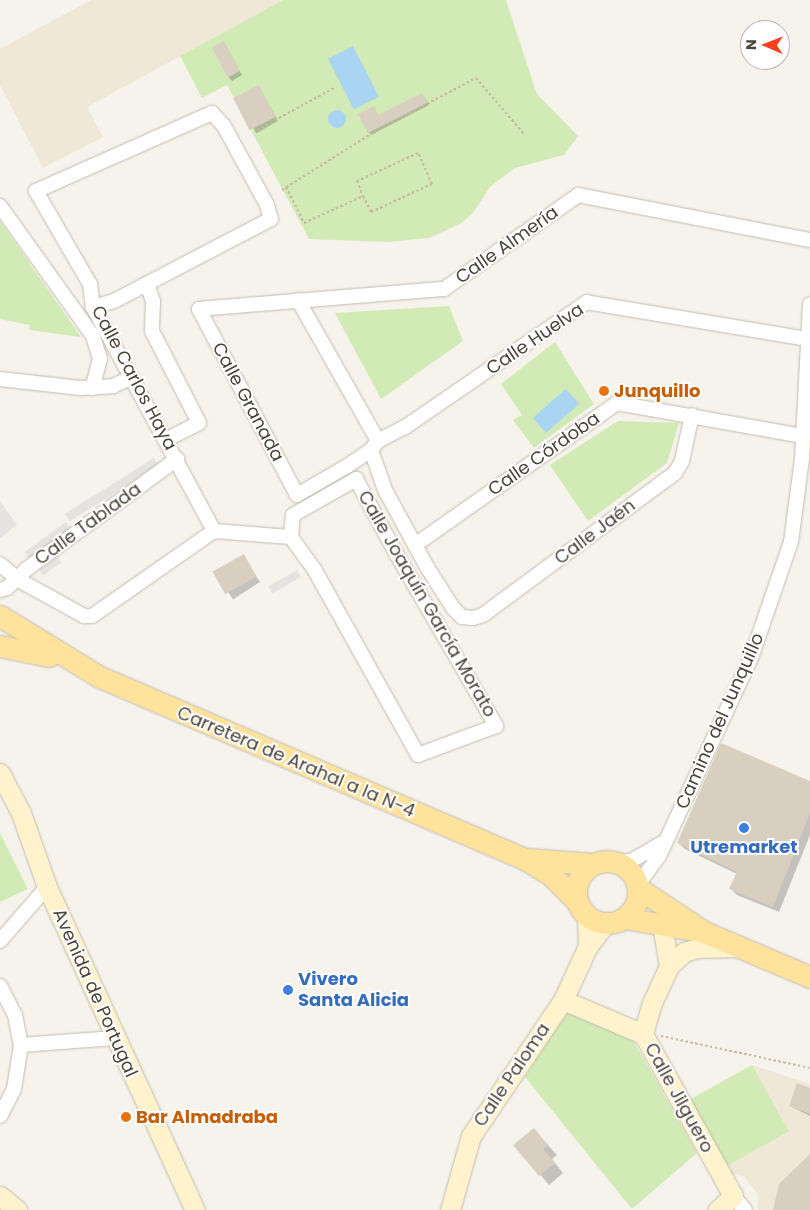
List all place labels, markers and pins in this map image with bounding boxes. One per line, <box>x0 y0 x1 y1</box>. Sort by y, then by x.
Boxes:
place label: Junquillo <box>614 380 700 402</box>
marker: Junquillo <box>598 385 610 397</box>
marker: Utremarket <box>738 822 750 834</box>
place label: Utremarket <box>690 836 798 858</box>
place label: Vivero Santa Alicia <box>298 969 409 1012</box>
marker: Vivero Santa Alicia <box>282 984 294 996</box>
place label: Bar Almadraba <box>136 1106 278 1128</box>
marker: Bar Almadraba <box>120 1111 132 1123</box>

